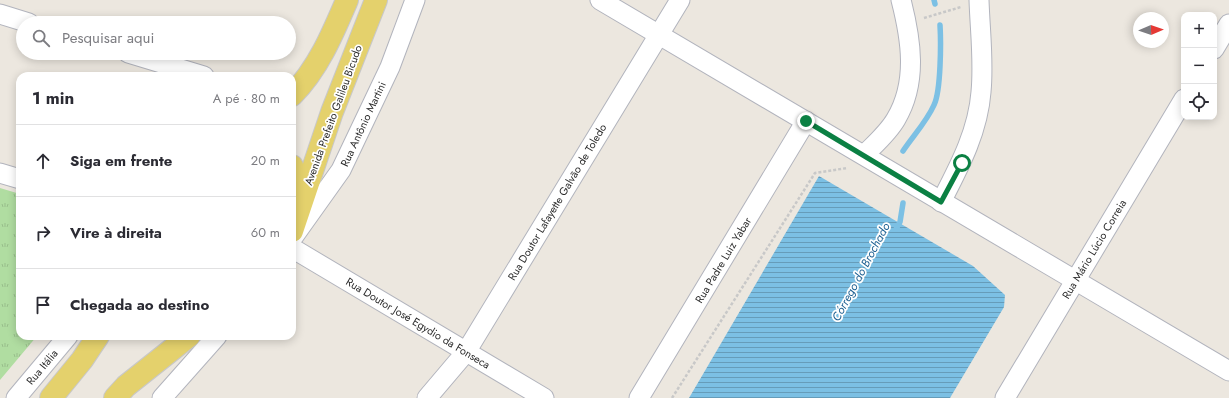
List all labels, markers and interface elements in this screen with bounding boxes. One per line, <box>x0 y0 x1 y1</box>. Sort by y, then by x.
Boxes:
north arrow <box>1133 12 1169 48</box>
map controls <box>1181 12 1217 120</box>
button: + <box>1181 12 1217 48</box>
search box <box>16 16 296 60</box>
icon: search <box>30 27 52 49</box>
text: Pesquisar aqui <box>62 27 154 49</box>
street label: Avenida Prefeito Galileu Bicudo <box>300 43 366 187</box>
button: − <box>1181 48 1217 84</box>
street label: Rua Antônio Martini <box>336 79 390 169</box>
button: locate <box>1181 84 1217 120</box>
text: 1 min <box>32 86 74 110</box>
text: A pé · 80 m <box>213 89 280 108</box>
route end <box>797 112 815 130</box>
street label: Rua Doutor Lafayette Galvão de Toledo <box>504 121 610 283</box>
icon: ahead <box>32 150 54 172</box>
text: Siga em frente <box>70 150 172 172</box>
text: 20 m <box>251 151 280 170</box>
route start <box>953 154 971 172</box>
street label: Rua Mário Lúcio Correia <box>1058 196 1130 302</box>
street label: Rua Padre Luiz Yabar <box>691 214 755 306</box>
water label: Córrego do Brochado <box>827 219 895 325</box>
icon: right <box>32 222 54 244</box>
text: Vire à direita <box>70 222 162 244</box>
text: 60 m <box>251 223 280 242</box>
street label: Rua Doutor José Egydio da Fonseca <box>343 273 493 373</box>
icon: arrive <box>32 294 54 316</box>
text: Chegada ao destino <box>70 294 209 316</box>
street label: Rua Itália <box>22 346 62 388</box>

